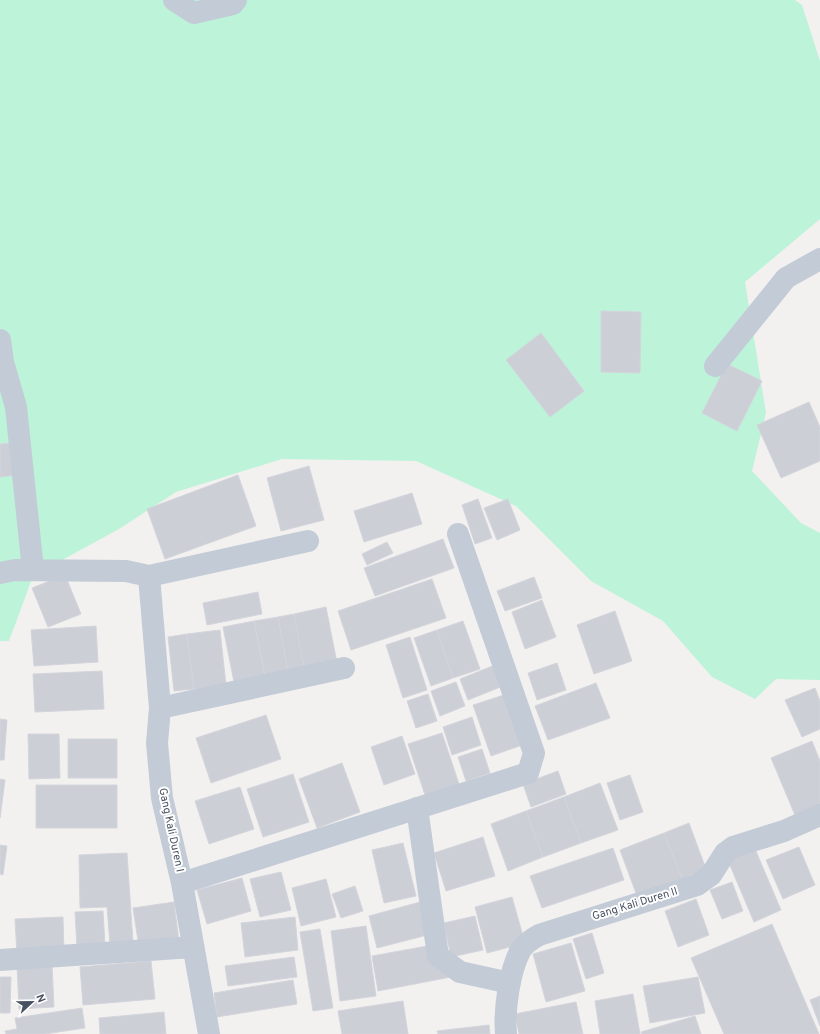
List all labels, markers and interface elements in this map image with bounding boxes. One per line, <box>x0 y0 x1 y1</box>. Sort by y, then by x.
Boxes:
street label: Gang Kali Duren I <box>155 787 187 873</box>
street label: Gang Kali Duren II <box>591 884 679 924</box>
north arrow <box>12 982 52 1022</box>
text: N <box>32 992 48 1005</box>

